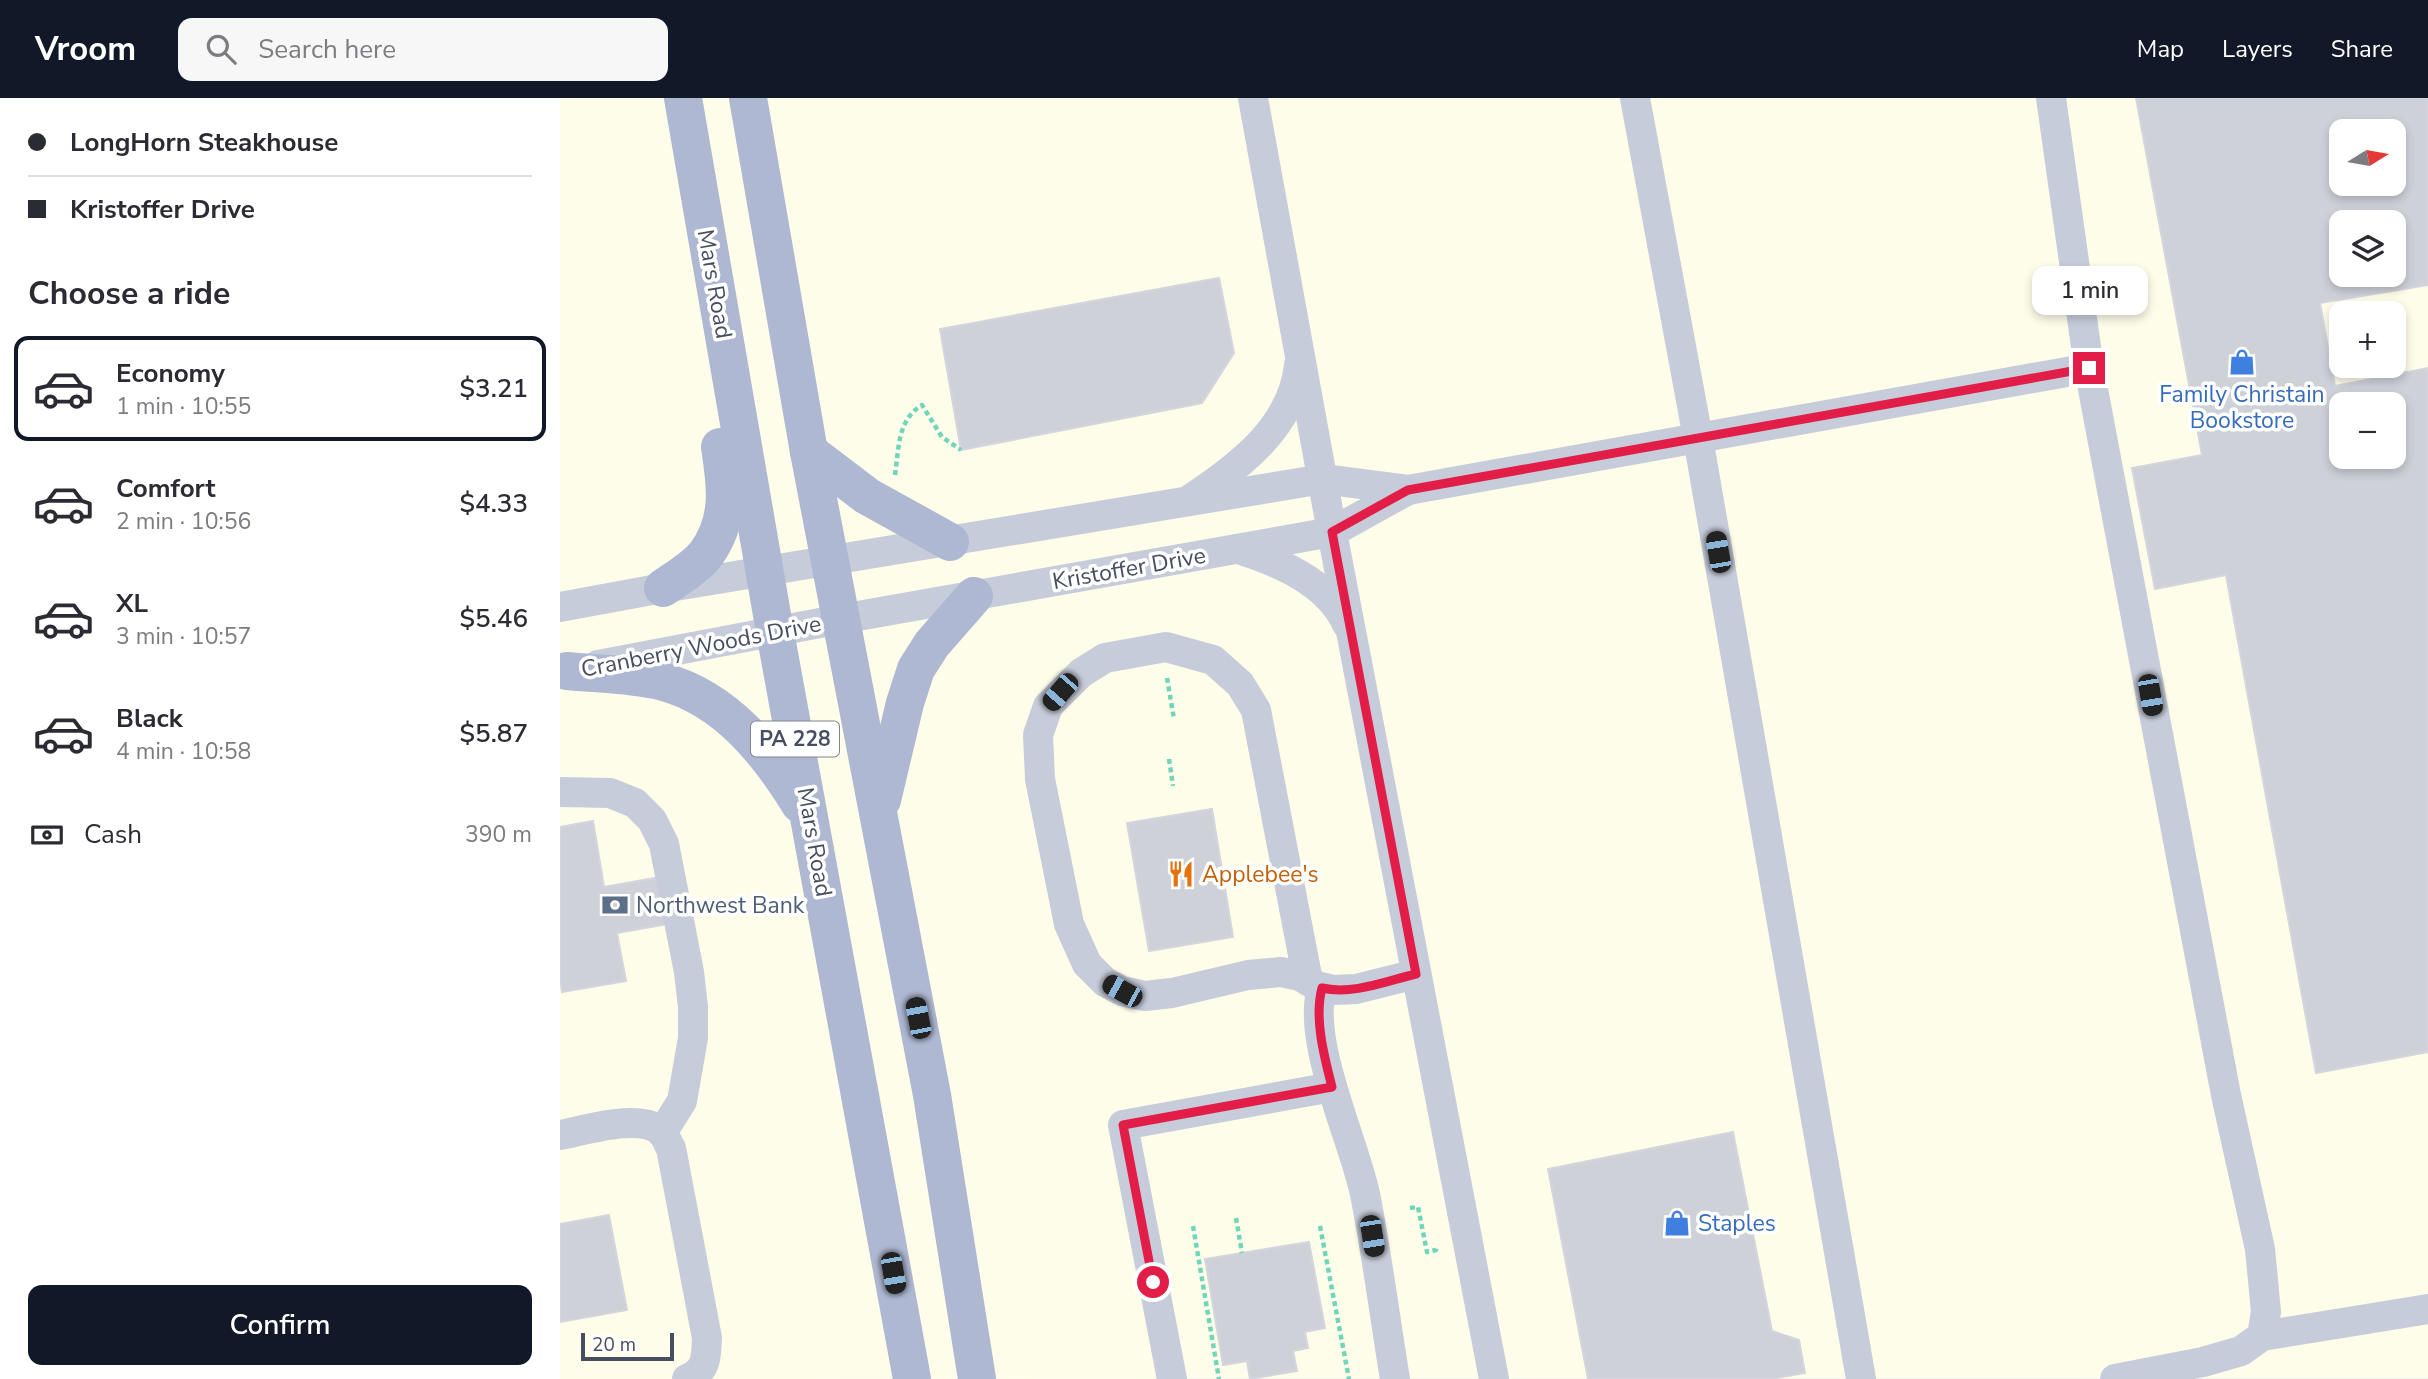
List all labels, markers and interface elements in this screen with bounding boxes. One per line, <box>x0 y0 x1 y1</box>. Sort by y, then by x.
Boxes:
search box <box>178 18 668 81</box>
text: Vroom <box>35 27 136 72</box>
icon: search <box>202 30 240 68</box>
text: Search here <box>258 32 396 67</box>
text: Map <box>2137 33 2184 65</box>
text: Layers <box>2222 33 2293 65</box>
text: Share <box>2331 33 2393 65</box>
north arrow <box>2329 119 2406 196</box>
map controls <box>2329 119 2406 469</box>
text: LongHorn Steakhouse <box>70 125 338 160</box>
text: Kristoffer Drive <box>70 192 255 227</box>
button: layers <box>2329 210 2406 287</box>
street label: Mars Road <box>690 227 739 341</box>
callout: 1 min <box>2031 266 2147 316</box>
text: Choose a ride <box>28 272 230 315</box>
text: 1 min <box>2061 275 2119 306</box>
button: + <box>2329 301 2406 378</box>
shop icon: Family Christain Bookstore <box>2227 347 2257 377</box>
route end <box>2073 352 2105 384</box>
text: Economy <box>116 356 225 391</box>
icon: car <box>32 357 95 420</box>
text: $3.21 <box>459 371 528 406</box>
place label: Family Christain Bookstore <box>2159 379 2325 436</box>
text: 1 min · 10:55 <box>116 391 251 422</box>
button: − <box>2329 392 2406 469</box>
text: Comfort <box>116 471 216 506</box>
icon: car <box>32 472 95 535</box>
text: $4.33 <box>459 486 528 521</box>
text: 2 min · 10:56 <box>116 506 251 537</box>
car <box>1705 529 1732 575</box>
street label: Kristoffer Drive <box>1050 540 1208 597</box>
text: XL <box>116 586 148 621</box>
icon: car <box>32 587 95 650</box>
text: $5.46 <box>459 601 528 636</box>
street label: Cranberry Woods Drive <box>578 608 824 685</box>
text: 3 min · 10:57 <box>116 621 251 652</box>
car <box>1039 669 1082 715</box>
car <box>2137 672 2164 718</box>
text: Black <box>116 701 183 736</box>
icon: car <box>32 702 95 765</box>
text: $5.87 <box>459 716 528 751</box>
road number: PA 228 <box>751 722 839 756</box>
text: 4 min · 10:58 <box>116 736 251 767</box>
street label: Mars Road <box>790 785 839 899</box>
icon: cash <box>28 816 66 854</box>
text: Cash <box>84 817 142 852</box>
text: 390 m <box>465 819 532 850</box>
restaurant icon: Applebee's <box>1166 859 1196 889</box>
place label: Applebee's <box>1202 859 1319 890</box>
bank icon: Northwest Bank <box>600 890 630 920</box>
place label: Northwest Bank <box>636 890 805 921</box>
car <box>1099 972 1146 1010</box>
car <box>904 995 933 1041</box>
shop icon: Staples <box>1662 1208 1692 1238</box>
place label: Staples <box>1698 1208 1776 1239</box>
car <box>1359 1214 1386 1258</box>
car <box>880 1250 907 1296</box>
route start <box>1137 1266 1169 1298</box>
button: Confirm <box>28 1285 532 1365</box>
scale bar <box>581 1330 674 1362</box>
text: 20 m <box>592 1332 636 1358</box>

